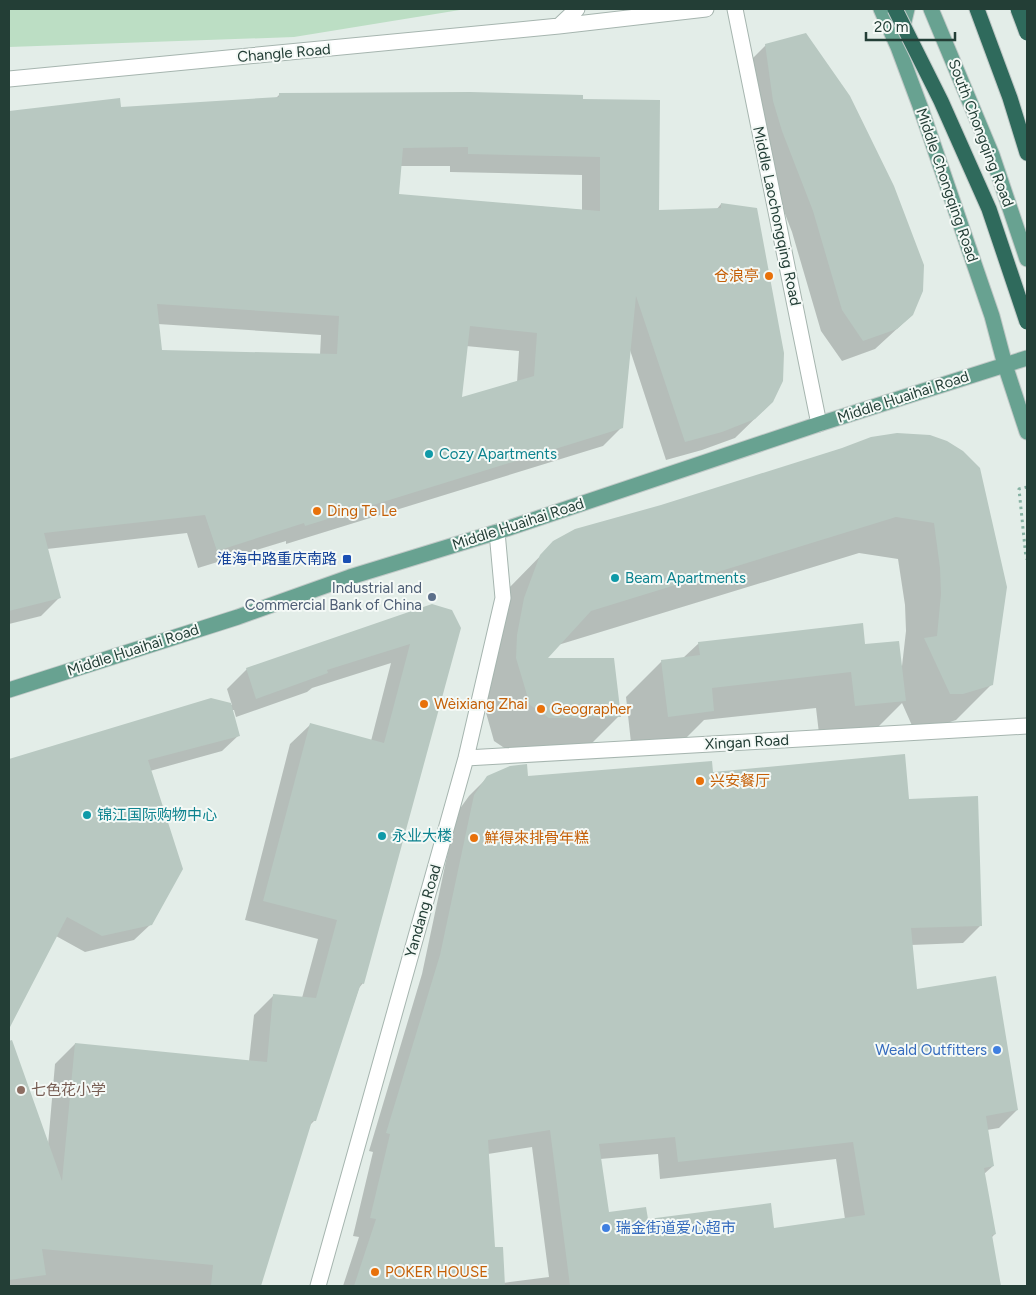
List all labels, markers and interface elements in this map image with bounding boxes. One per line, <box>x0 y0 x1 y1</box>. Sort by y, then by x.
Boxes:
scale bar <box>866 10 955 42</box>
text: 20 m <box>874 18 908 36</box>
street label: Changle Road <box>237 40 331 66</box>
street label: South Chongqing Road <box>945 57 1017 209</box>
street label: Middle Chongqing Road <box>912 106 982 264</box>
street label: Middle Laochongqing Road <box>749 125 805 307</box>
place label: 仓浪亭 <box>714 267 759 285</box>
marker: 仓浪亭 <box>763 270 775 282</box>
street label: Middle Huaihai Road <box>835 367 971 427</box>
place label: Cozy Apartments <box>439 445 557 463</box>
marker: Cozy Apartments <box>423 448 435 460</box>
street label: Middle Huaihai Road <box>450 494 586 554</box>
place label: Ding Te Le <box>327 502 397 520</box>
marker: Ding Te Le <box>311 505 323 517</box>
place label: 淮海中路重庆南路 <box>217 550 337 568</box>
marker: 淮海中路重庆南路 <box>341 553 353 565</box>
place label: Beam Apartments <box>625 569 746 587</box>
marker: Beam Apartments <box>609 572 621 584</box>
place label: Industrial and Commercial Bank of China <box>245 579 422 614</box>
marker: Industrial and Commercial Bank of China <box>426 591 438 603</box>
street label: Middle Huaihai Road <box>65 620 201 680</box>
place label: Wèixiang Zhai <box>434 695 528 713</box>
marker: Wèixiang Zhai <box>418 698 430 710</box>
place label: Geographer <box>551 700 631 718</box>
marker: Geographer <box>535 703 547 715</box>
street label: Xingan Road <box>705 731 789 753</box>
place label: 兴安餐厅 <box>710 772 770 790</box>
marker: 兴安餐厅 <box>694 775 706 787</box>
place label: 锦江国际购物中心 <box>97 806 217 824</box>
marker: 锦江国际购物中心 <box>81 809 93 821</box>
place label: 永业大楼 <box>392 827 452 845</box>
place label: 鮮得來排骨年糕 <box>484 829 589 847</box>
marker: 永业大楼 <box>376 830 388 842</box>
marker: 鮮得來排骨年糕 <box>468 832 480 844</box>
street label: Yandang Road <box>401 862 445 960</box>
place label: Weald Outfitters <box>875 1041 987 1059</box>
marker: Weald Outfitters <box>991 1044 1003 1056</box>
place label: 七色花小学 <box>31 1081 106 1099</box>
marker: 七色花小学 <box>15 1084 27 1096</box>
place label: 瑞金街道爱心超市 <box>616 1219 736 1237</box>
marker: 瑞金街道爱心超市 <box>600 1222 612 1234</box>
place label: POKER HOUSE <box>385 1263 488 1281</box>
marker: POKER HOUSE <box>369 1266 381 1278</box>

